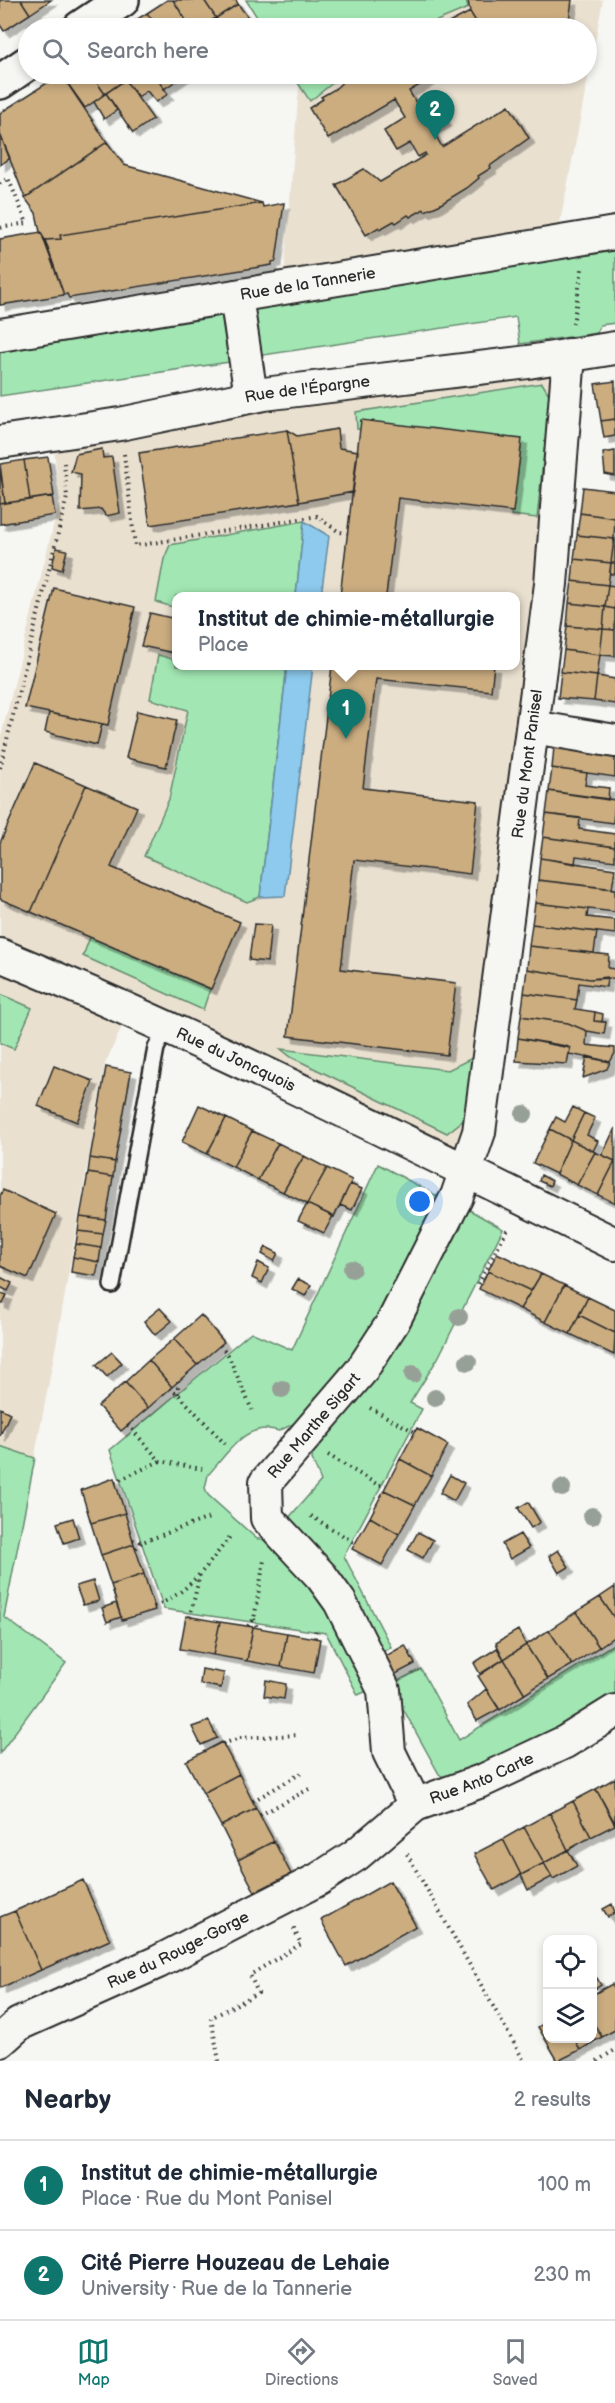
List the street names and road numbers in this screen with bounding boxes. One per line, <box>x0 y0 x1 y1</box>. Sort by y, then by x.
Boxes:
street label: Rue de la Tannerie <box>239 263 377 305</box>
street label: Rue de l'Épargne <box>243 372 371 407</box>
street label: Rue du Mont Panisel <box>508 688 547 840</box>
street label: Rue du Joncquois <box>173 1024 299 1096</box>
street label: Rue Marthe Sigart <box>264 1369 365 1483</box>
street label: Rue Anto Carte <box>427 1748 537 1808</box>
street label: Rue du Rouge-Gorge <box>104 1907 253 1993</box>

